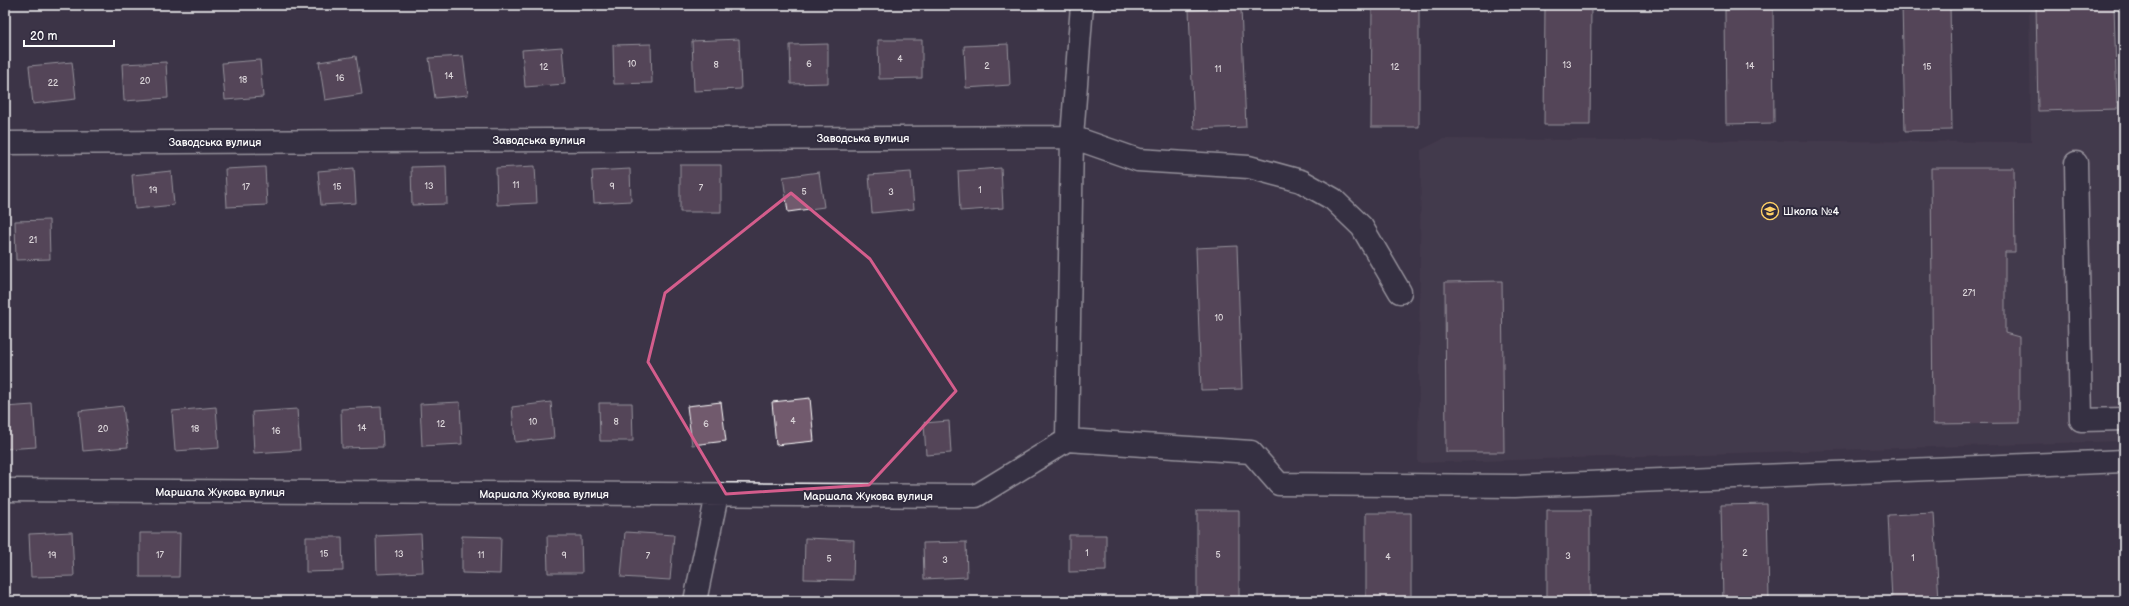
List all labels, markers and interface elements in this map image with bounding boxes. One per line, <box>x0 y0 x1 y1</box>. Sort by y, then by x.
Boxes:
scale bar <box>24 22 114 48</box>
text: 20 m <box>30 29 57 44</box>
house number: 4 <box>897 54 903 65</box>
house number: 10 <box>628 59 636 70</box>
house number: 6 <box>806 59 812 70</box>
house number: 8 <box>713 60 719 71</box>
house number: 13 <box>1562 60 1572 71</box>
house number: 2 <box>984 61 990 72</box>
house number: 14 <box>1746 61 1755 72</box>
house number: 12 <box>540 62 549 73</box>
house number: 12 <box>1391 62 1400 73</box>
house number: 15 <box>1923 62 1931 73</box>
house number: 11 <box>1215 64 1221 75</box>
house number: 14 <box>445 71 454 82</box>
house number: 16 <box>336 73 345 84</box>
house number: 18 <box>239 75 247 86</box>
house number: 20 <box>140 76 150 87</box>
house number: 22 <box>48 78 59 89</box>
street label: Заводська вулиця <box>817 132 909 145</box>
street label: Заводська вулиця <box>493 134 585 147</box>
street label: Заводська вулиця <box>169 136 261 149</box>
house number: 11 <box>513 180 519 191</box>
house number: 13 <box>424 181 434 192</box>
house number: 9 <box>609 181 615 192</box>
house number: 17 <box>242 182 251 193</box>
house number: 15 <box>333 182 341 193</box>
house number: 7 <box>699 183 704 194</box>
house number: 19 <box>149 185 157 196</box>
house number: 1 <box>978 185 982 196</box>
house number: 5 <box>801 187 807 198</box>
house number: 3 <box>888 187 894 198</box>
school or university icon: Школа №4 <box>1760 201 1780 221</box>
place label: Школа №4 <box>1783 205 1839 218</box>
house number: 21 <box>29 235 37 246</box>
house number: 271 <box>1962 288 1976 299</box>
house number: 10 <box>1215 313 1223 324</box>
house number: 4 <box>790 416 796 427</box>
house number: 10 <box>529 417 537 428</box>
house number: 8 <box>613 417 619 428</box>
house number: 12 <box>437 419 446 430</box>
house number: 6 <box>703 419 709 430</box>
house number: 14 <box>358 423 367 434</box>
house number: 20 <box>98 424 108 435</box>
house number: 18 <box>191 424 199 435</box>
house number: 16 <box>272 426 281 437</box>
street label: Маршала Жукова вулиця <box>155 486 285 499</box>
street label: Маршала Жукова вулиця <box>479 488 609 501</box>
street label: Маршала Жукова вулиця <box>803 490 933 503</box>
house number: 1 <box>1085 548 1089 559</box>
house number: 2 <box>1742 548 1748 559</box>
house number: 15 <box>320 549 328 560</box>
house number: 13 <box>394 549 404 560</box>
house number: 19 <box>48 550 56 561</box>
house number: 17 <box>156 550 165 561</box>
house number: 11 <box>478 550 484 561</box>
house number: 9 <box>561 550 567 561</box>
house number: 5 <box>1215 550 1221 561</box>
house number: 7 <box>646 551 651 562</box>
house number: 3 <box>1565 551 1571 562</box>
house number: 4 <box>1385 552 1391 563</box>
house number: 1 <box>1911 553 1915 564</box>
house number: 5 <box>826 554 832 565</box>
house number: 3 <box>942 555 948 566</box>

